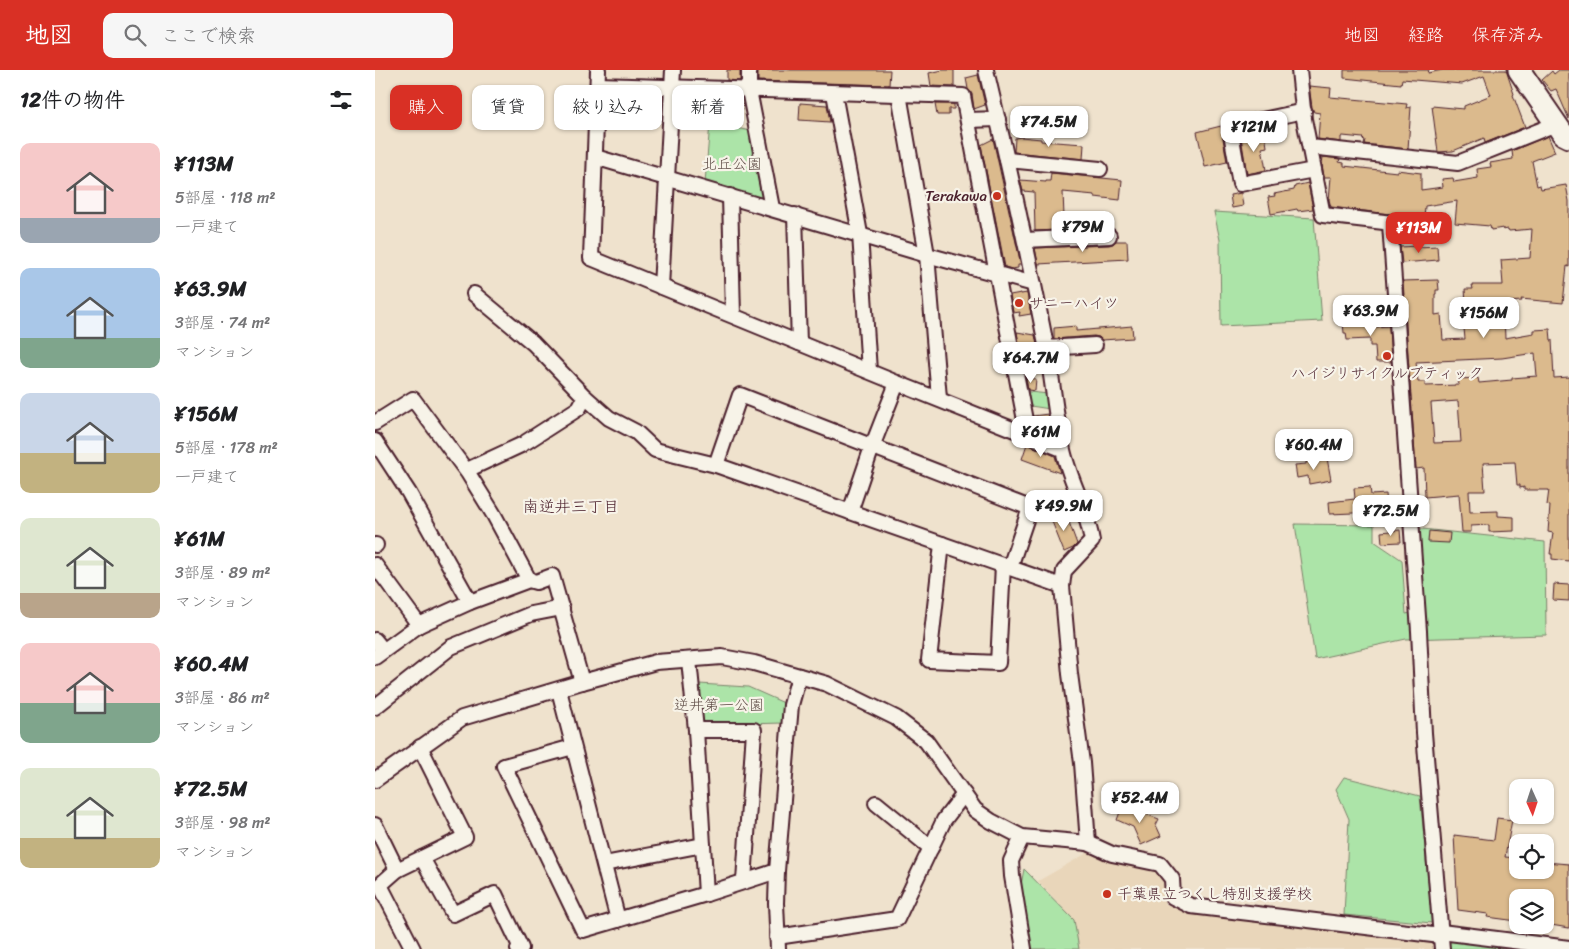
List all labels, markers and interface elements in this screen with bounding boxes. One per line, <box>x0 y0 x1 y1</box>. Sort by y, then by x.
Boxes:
search box <box>103 13 453 58</box>
text: 地図 <box>25 14 73 56</box>
text: ここで検索 <box>161 19 256 52</box>
text: 地図 <box>1344 19 1380 51</box>
text: 経路 <box>1408 19 1444 51</box>
text: 保存済み <box>1472 19 1544 51</box>
icon: search <box>121 21 149 49</box>
text: 12件の物件 <box>20 81 125 119</box>
chip: 購入 <box>390 85 462 130</box>
chip: 賃貸 <box>472 85 544 130</box>
chip: 絞り込み <box>554 85 662 130</box>
chip: 新着 <box>672 85 744 130</box>
icon: filters <box>327 86 355 114</box>
pin: ¥74.5M <box>1008 106 1090 148</box>
text: ¥74.5M <box>1021 107 1077 136</box>
pin: ¥121M <box>1219 111 1289 153</box>
text: ¥121M <box>1232 112 1276 141</box>
text: ¥113M <box>175 145 233 183</box>
park label: 北丘公園 <box>702 151 762 177</box>
icon: home <box>60 163 120 223</box>
text: 5部屋 · 118 m² <box>175 183 276 212</box>
place label: Terakawa <box>925 183 987 209</box>
marker: Terakawa <box>991 190 1003 202</box>
pin: ¥79M <box>1053 210 1113 253</box>
text: 一戸建て <box>175 212 239 241</box>
text: ¥79M <box>1063 212 1103 241</box>
pin: ¥113M <box>1384 212 1454 254</box>
text: ¥113M <box>1397 213 1441 242</box>
text: ¥63.9M <box>175 270 246 308</box>
icon: home <box>60 288 120 348</box>
place label: サニーハイツ <box>1029 290 1119 316</box>
pin: ¥63.9M <box>1330 294 1412 337</box>
text: ¥63.9M <box>1344 296 1398 325</box>
pin: ¥156M <box>1449 296 1519 339</box>
marker: サニーハイツ <box>1013 297 1025 309</box>
text: ¥156M <box>1460 298 1508 327</box>
text: 3部屋 · 74 m² <box>175 308 270 337</box>
text: マンション <box>175 337 254 366</box>
pin: ¥64.7M <box>990 342 1072 384</box>
text: ¥64.7M <box>1004 343 1059 372</box>
marker: ハイジリサイクルブティック <box>1381 350 1393 362</box>
place label: ハイジリサイクルブティック <box>1291 360 1483 386</box>
text: ¥156M <box>175 395 238 433</box>
icon: home <box>60 413 120 473</box>
pin: ¥61M <box>1011 416 1071 458</box>
text: ¥61M <box>1022 417 1060 446</box>
pin: ¥60.4M <box>1273 428 1355 471</box>
text: ¥60.4M <box>1286 430 1342 459</box>
text: 5部屋 · 178 m² <box>175 433 278 462</box>
text: 一戸建て <box>175 462 239 491</box>
pin: ¥49.9M <box>1023 490 1105 532</box>
text: ¥49.9M <box>1036 491 1092 520</box>
district label: 南逆井三丁目 <box>523 492 619 521</box>
pin: ¥72.5M <box>1350 494 1432 537</box>
text: ¥72.5M <box>1364 496 1418 525</box>
text: ¥61M <box>175 520 225 558</box>
icon: home <box>60 538 120 598</box>
text: 3部屋 · 89 m² <box>175 558 271 587</box>
text: マンション <box>175 587 254 616</box>
text: ¥60.4M <box>175 645 248 683</box>
icon: home <box>60 663 120 723</box>
text: 3部屋 · 86 m² <box>175 683 270 712</box>
park label: 逆井第一公園 <box>674 692 764 718</box>
text: マンション <box>175 712 254 741</box>
text: ¥72.5M <box>175 770 247 808</box>
north arrow <box>1509 779 1554 824</box>
map controls <box>1509 779 1554 934</box>
pin: ¥52.4M <box>1099 782 1181 824</box>
text: ¥52.4M <box>1112 783 1168 812</box>
icon: home <box>60 788 120 848</box>
text: 3部屋 · 98 m² <box>175 808 271 837</box>
button: locate <box>1509 834 1554 879</box>
text: マンション <box>175 837 254 866</box>
place label: 千葉県立つくし特別支援学校 <box>1117 881 1312 907</box>
marker: 千葉県立つくし特別支援学校 <box>1101 888 1113 900</box>
button: layers <box>1509 889 1554 934</box>

